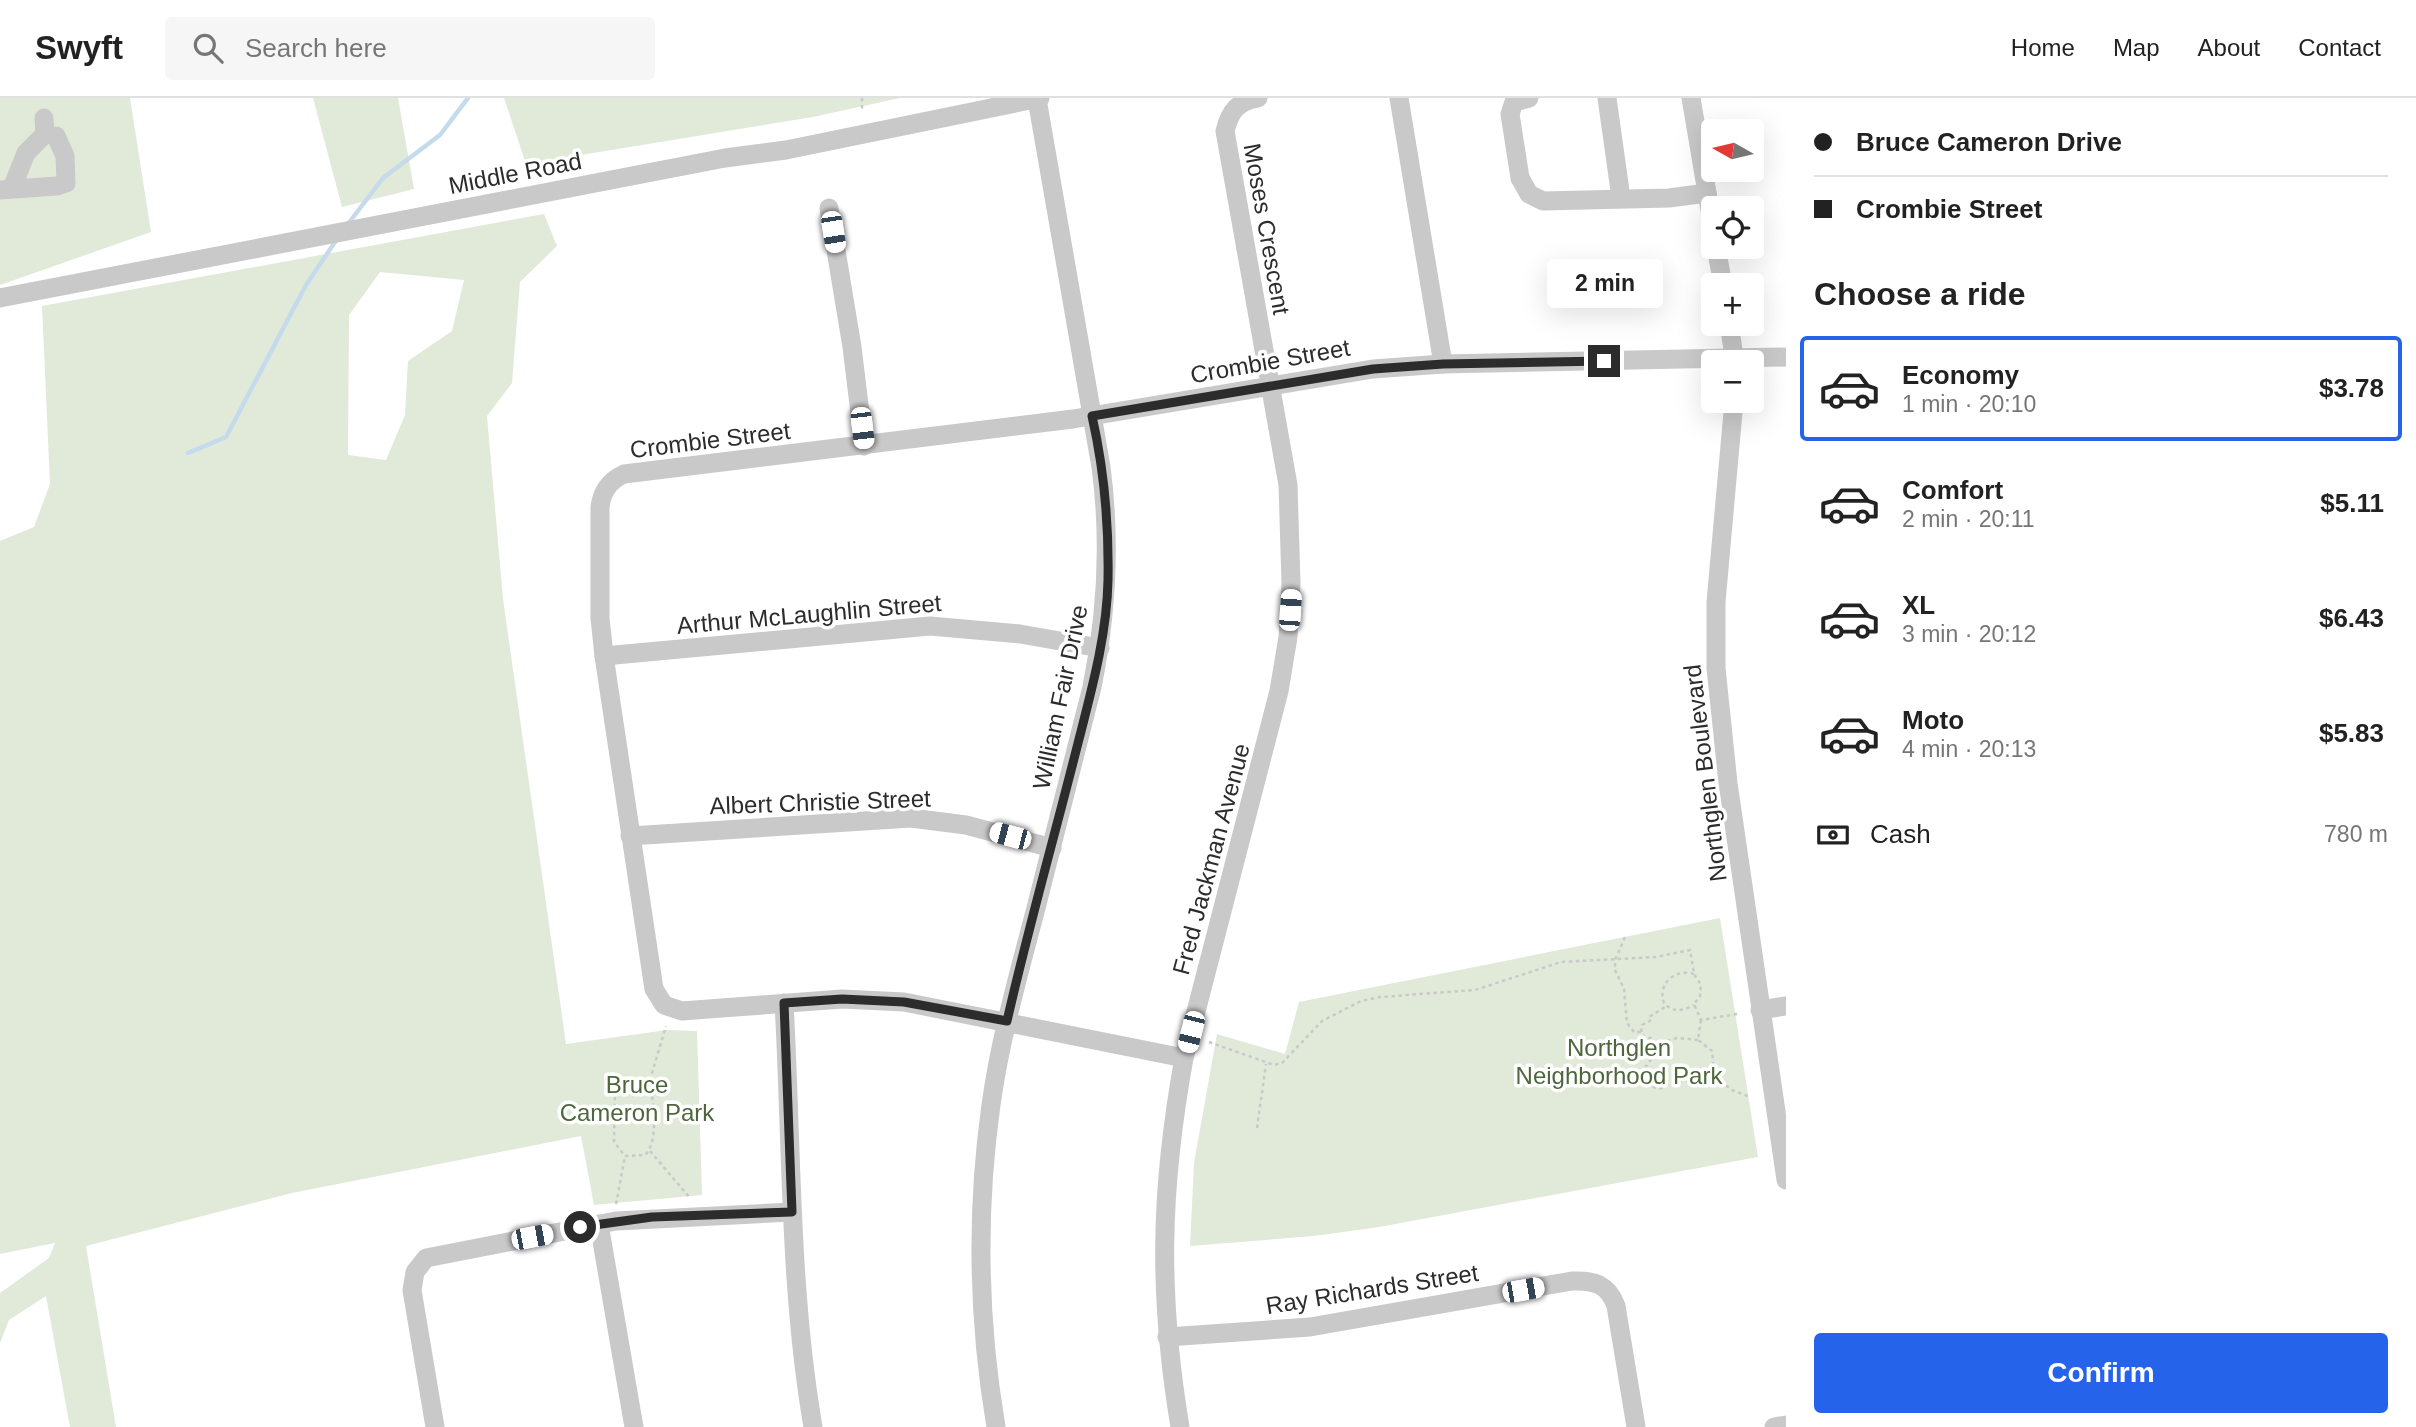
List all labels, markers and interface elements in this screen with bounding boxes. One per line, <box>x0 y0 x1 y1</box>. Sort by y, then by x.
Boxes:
search box <box>165 17 655 80</box>
text: Swyft <box>35 29 123 66</box>
icon: search <box>189 29 227 67</box>
text: Search here <box>245 33 387 63</box>
text: Home <box>2011 34 2075 61</box>
text: Map <box>2113 34 2160 61</box>
text: About <box>2198 34 2260 61</box>
text: Contact <box>2298 34 2381 61</box>
north arrow <box>1701 119 1764 182</box>
map controls <box>1701 119 1764 413</box>
text: Bruce Cameron Drive <box>1856 127 2122 157</box>
street label: Moses Crescent <box>1239 141 1295 317</box>
street label: Middle Road <box>446 147 584 199</box>
text: Crombie Street <box>1856 194 2042 224</box>
button: locate <box>1701 196 1764 259</box>
car <box>820 210 847 254</box>
callout: 2 min <box>1546 260 1662 308</box>
text: 2 min <box>1575 270 1635 296</box>
button: + <box>1701 273 1764 336</box>
text: Choose a ride <box>1814 276 2026 312</box>
street label: Crombie Street <box>1188 334 1352 388</box>
route end <box>1588 345 1620 377</box>
button: − <box>1701 350 1764 413</box>
icon: car <box>1818 357 1881 420</box>
text: Economy <box>1902 360 2019 390</box>
text: $3.78 <box>2319 373 2384 403</box>
text: 1 min · 20:10 <box>1902 391 2036 417</box>
car <box>850 406 875 450</box>
street label: Crombie Street <box>628 417 792 463</box>
icon: car <box>1818 472 1881 535</box>
text: Comfort <box>1902 475 2003 505</box>
text: $5.11 <box>2320 488 2384 518</box>
text: 2 min · 20:11 <box>1902 506 2035 532</box>
icon: car <box>1818 587 1881 650</box>
car <box>1279 588 1302 632</box>
street label: Arthur McLaughlin Street <box>676 589 943 639</box>
text: XL <box>1902 590 1935 620</box>
street label: William Fair Drive <box>1027 602 1093 792</box>
text: $6.43 <box>2319 603 2384 633</box>
text: 3 min · 20:12 <box>1902 621 2036 647</box>
street label: Northglen Boulevard <box>1678 663 1732 883</box>
icon: car <box>1818 702 1881 765</box>
text: Moto <box>1902 705 1964 735</box>
text: $5.83 <box>2319 718 2384 748</box>
text: 4 min · 20:13 <box>1902 736 2036 762</box>
street label: Fred Jackman Avenue <box>1167 740 1255 978</box>
street label: Albert Christie Street <box>709 785 931 819</box>
icon: cash <box>1814 816 1852 854</box>
text: Cash <box>1870 819 1931 849</box>
car <box>987 820 1034 852</box>
text: 780 m <box>2324 821 2388 847</box>
car <box>1176 1009 1207 1055</box>
park label: Northglen Neighborhood Park <box>1516 1034 1723 1089</box>
park label: Bruce Cameron Park <box>560 1071 715 1126</box>
route start <box>564 1211 596 1243</box>
car <box>510 1223 555 1251</box>
street label: Ray Richards Street <box>1264 1259 1480 1319</box>
car <box>1501 1276 1546 1304</box>
button: Confirm <box>1814 1333 2388 1413</box>

